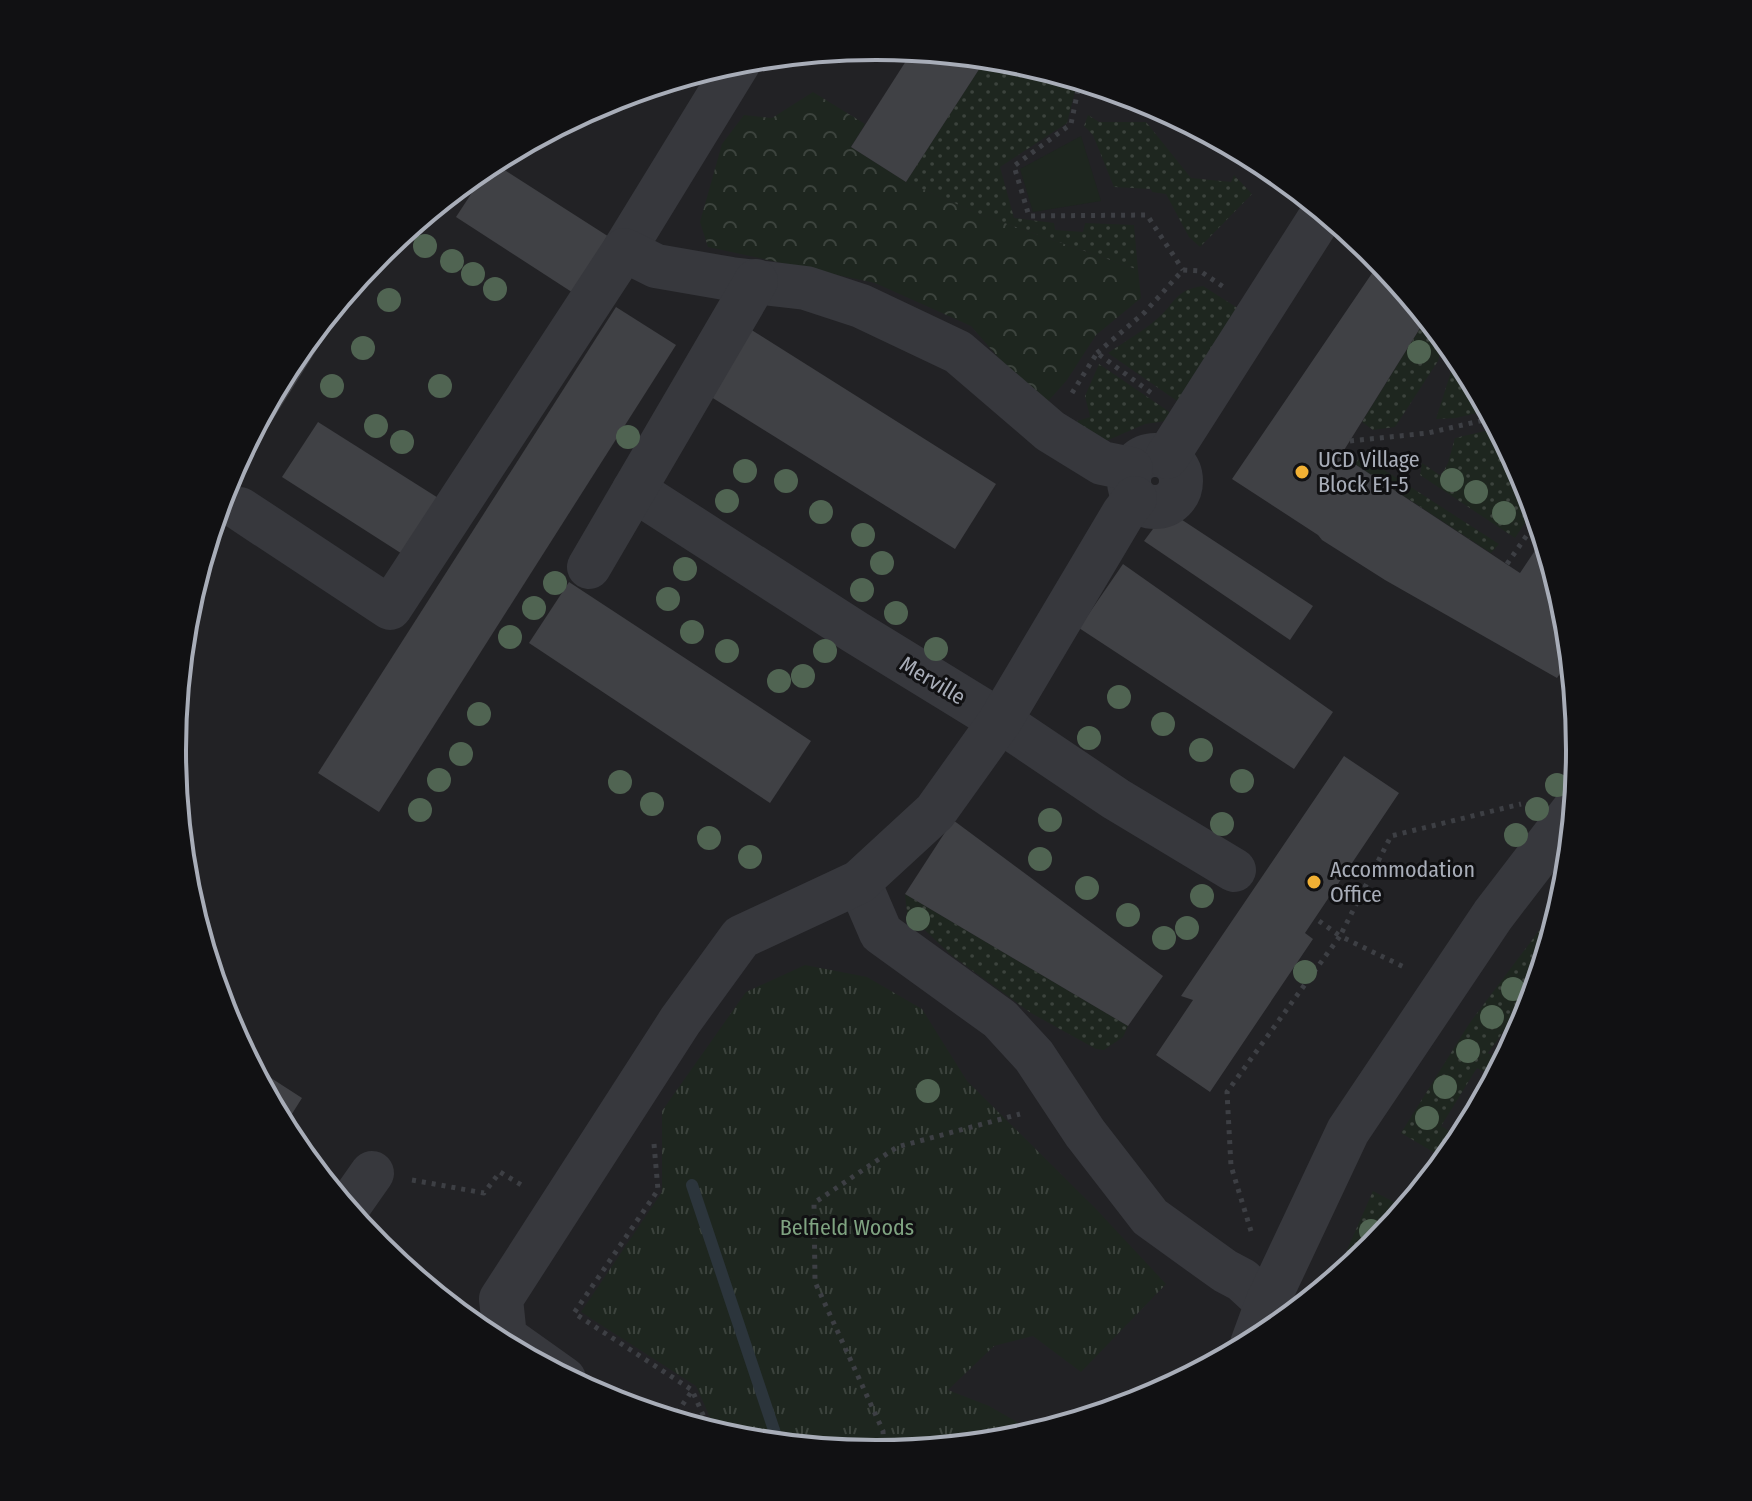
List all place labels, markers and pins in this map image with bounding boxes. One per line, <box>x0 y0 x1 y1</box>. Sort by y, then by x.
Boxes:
place label: UCD Village Block E1-5 <box>1318 446 1420 498</box>
marker: UCD Village Block E1-5 <box>1293 463 1311 481</box>
place label: Accommodation Office <box>1330 856 1475 908</box>
marker: Accommodation Office <box>1305 873 1323 891</box>

